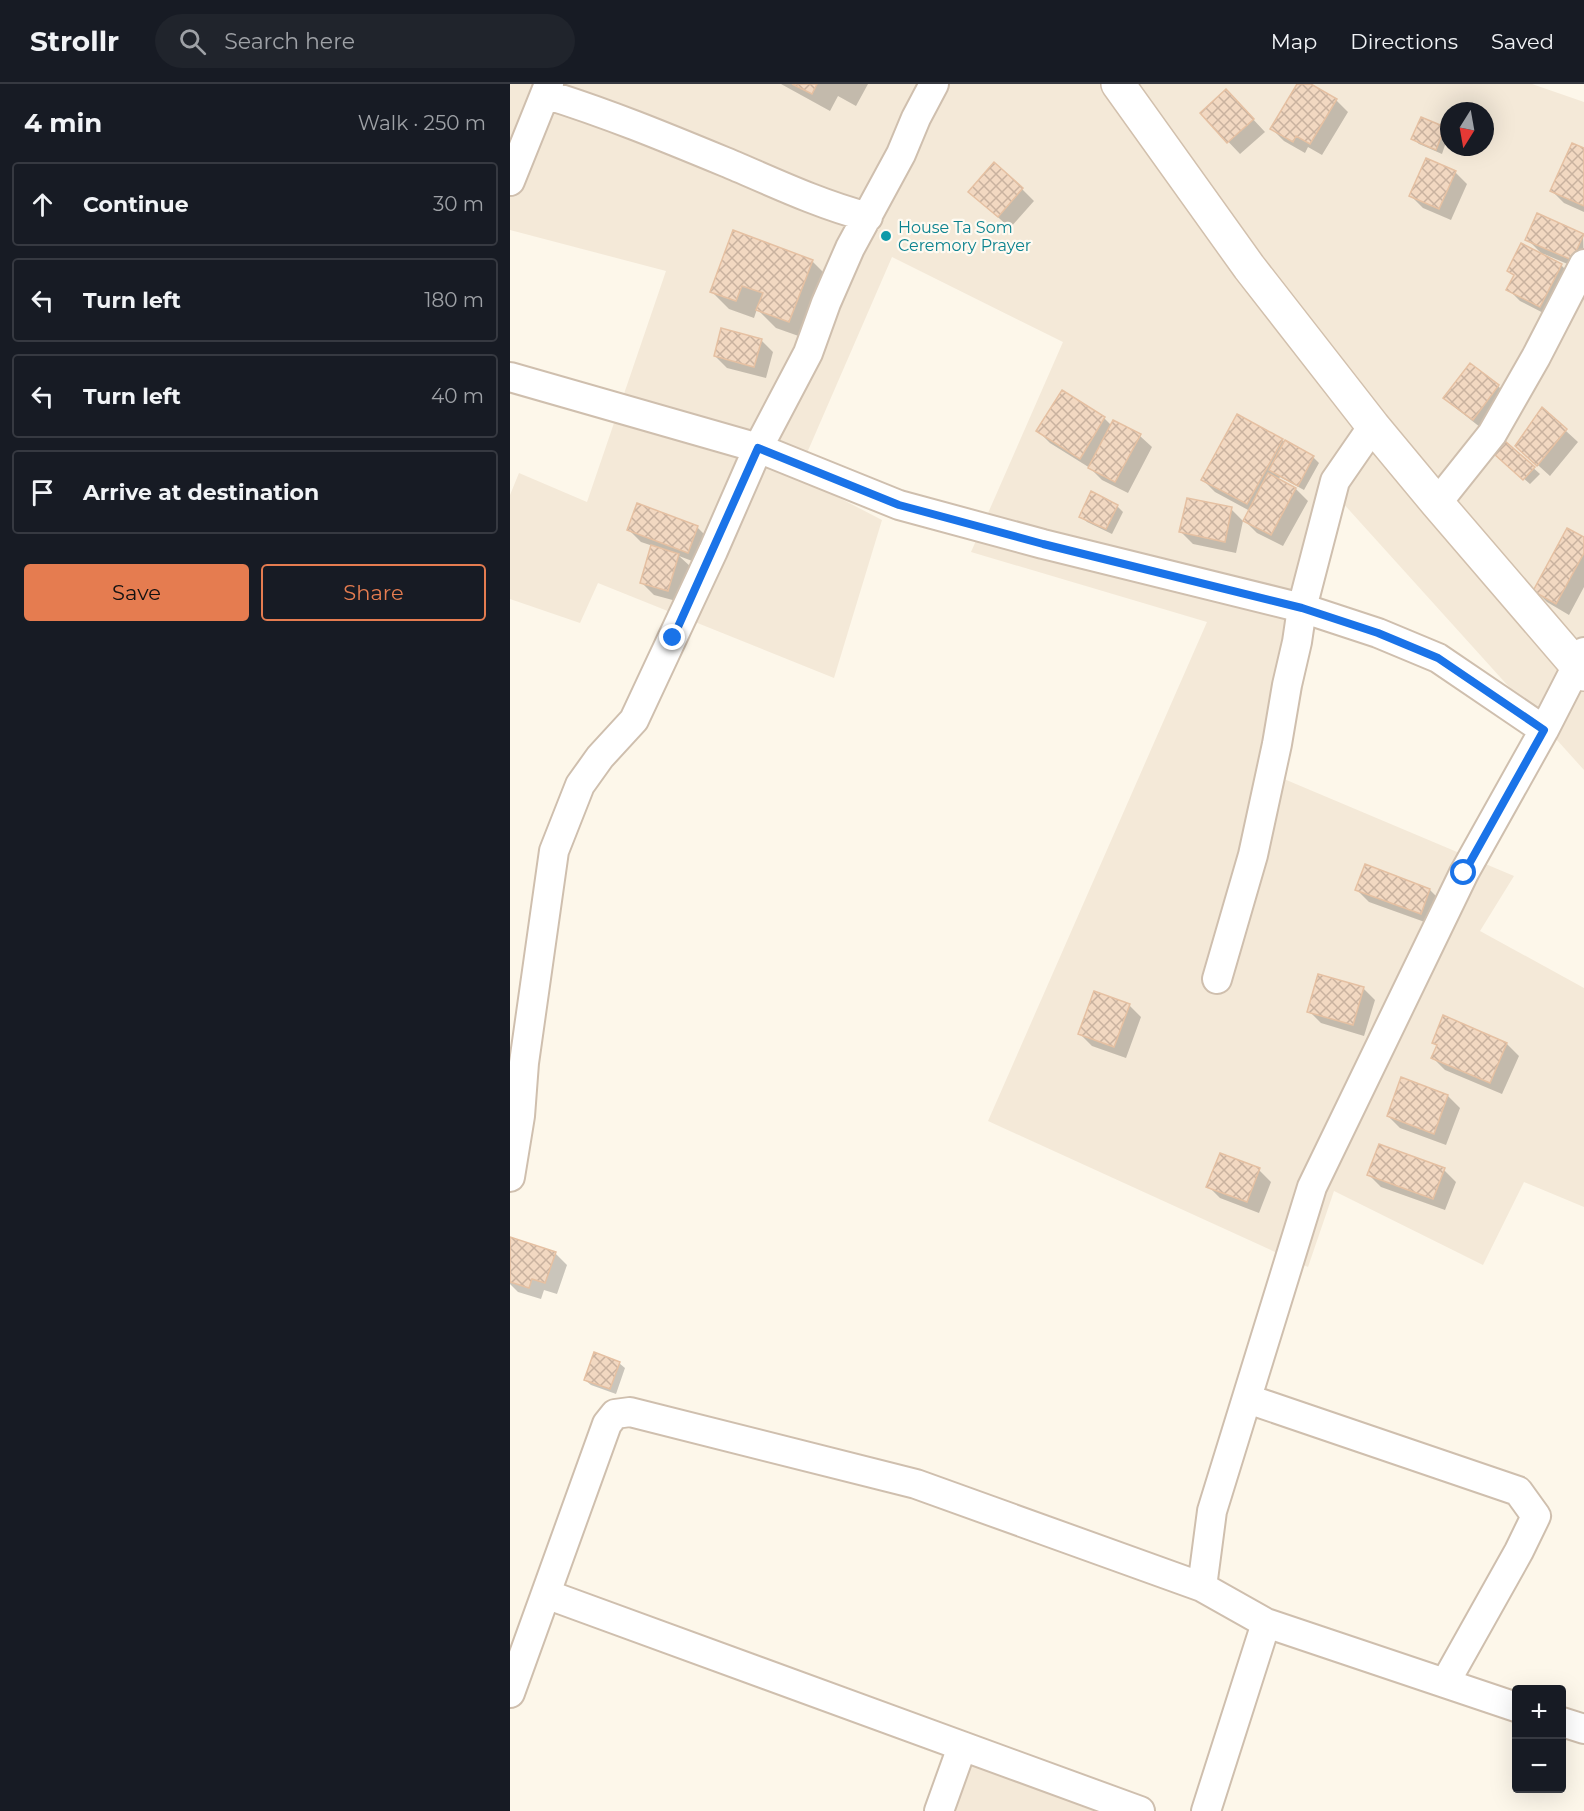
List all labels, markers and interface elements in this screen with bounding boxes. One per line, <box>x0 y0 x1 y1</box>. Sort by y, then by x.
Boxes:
search box <box>155 14 575 68</box>
text: Strollr <box>30 24 119 58</box>
icon: search <box>176 25 209 58</box>
text: Search here <box>224 28 355 55</box>
text: Map <box>1271 29 1317 54</box>
text: Directions <box>1350 29 1458 54</box>
text: Saved <box>1491 29 1554 54</box>
north arrow <box>1440 102 1494 156</box>
text: 4 min <box>24 107 102 139</box>
text: Walk · 250 m <box>358 111 486 135</box>
icon: ahead <box>26 188 59 221</box>
text: Continue <box>83 191 189 218</box>
text: 30 m <box>433 192 484 216</box>
place label: House Ta Som Ceremory Prayer <box>898 218 1031 255</box>
marker: House Ta Som Ceremory Prayer <box>879 229 893 243</box>
icon: left <box>26 284 59 317</box>
text: Turn left <box>83 287 181 314</box>
text: 180 m <box>424 288 484 312</box>
icon: left <box>26 380 59 413</box>
text: Turn left <box>83 383 181 410</box>
text: 40 m <box>431 384 484 408</box>
icon: arrive <box>26 476 59 509</box>
text: Arrive at destination <box>83 479 319 506</box>
button: Save <box>24 564 249 621</box>
button: Share <box>261 564 486 621</box>
route end <box>659 624 685 650</box>
route start <box>1450 859 1476 885</box>
map controls <box>1512 1685 1566 1793</box>
button: + <box>1512 1685 1566 1739</box>
button: − <box>1512 1739 1566 1793</box>

